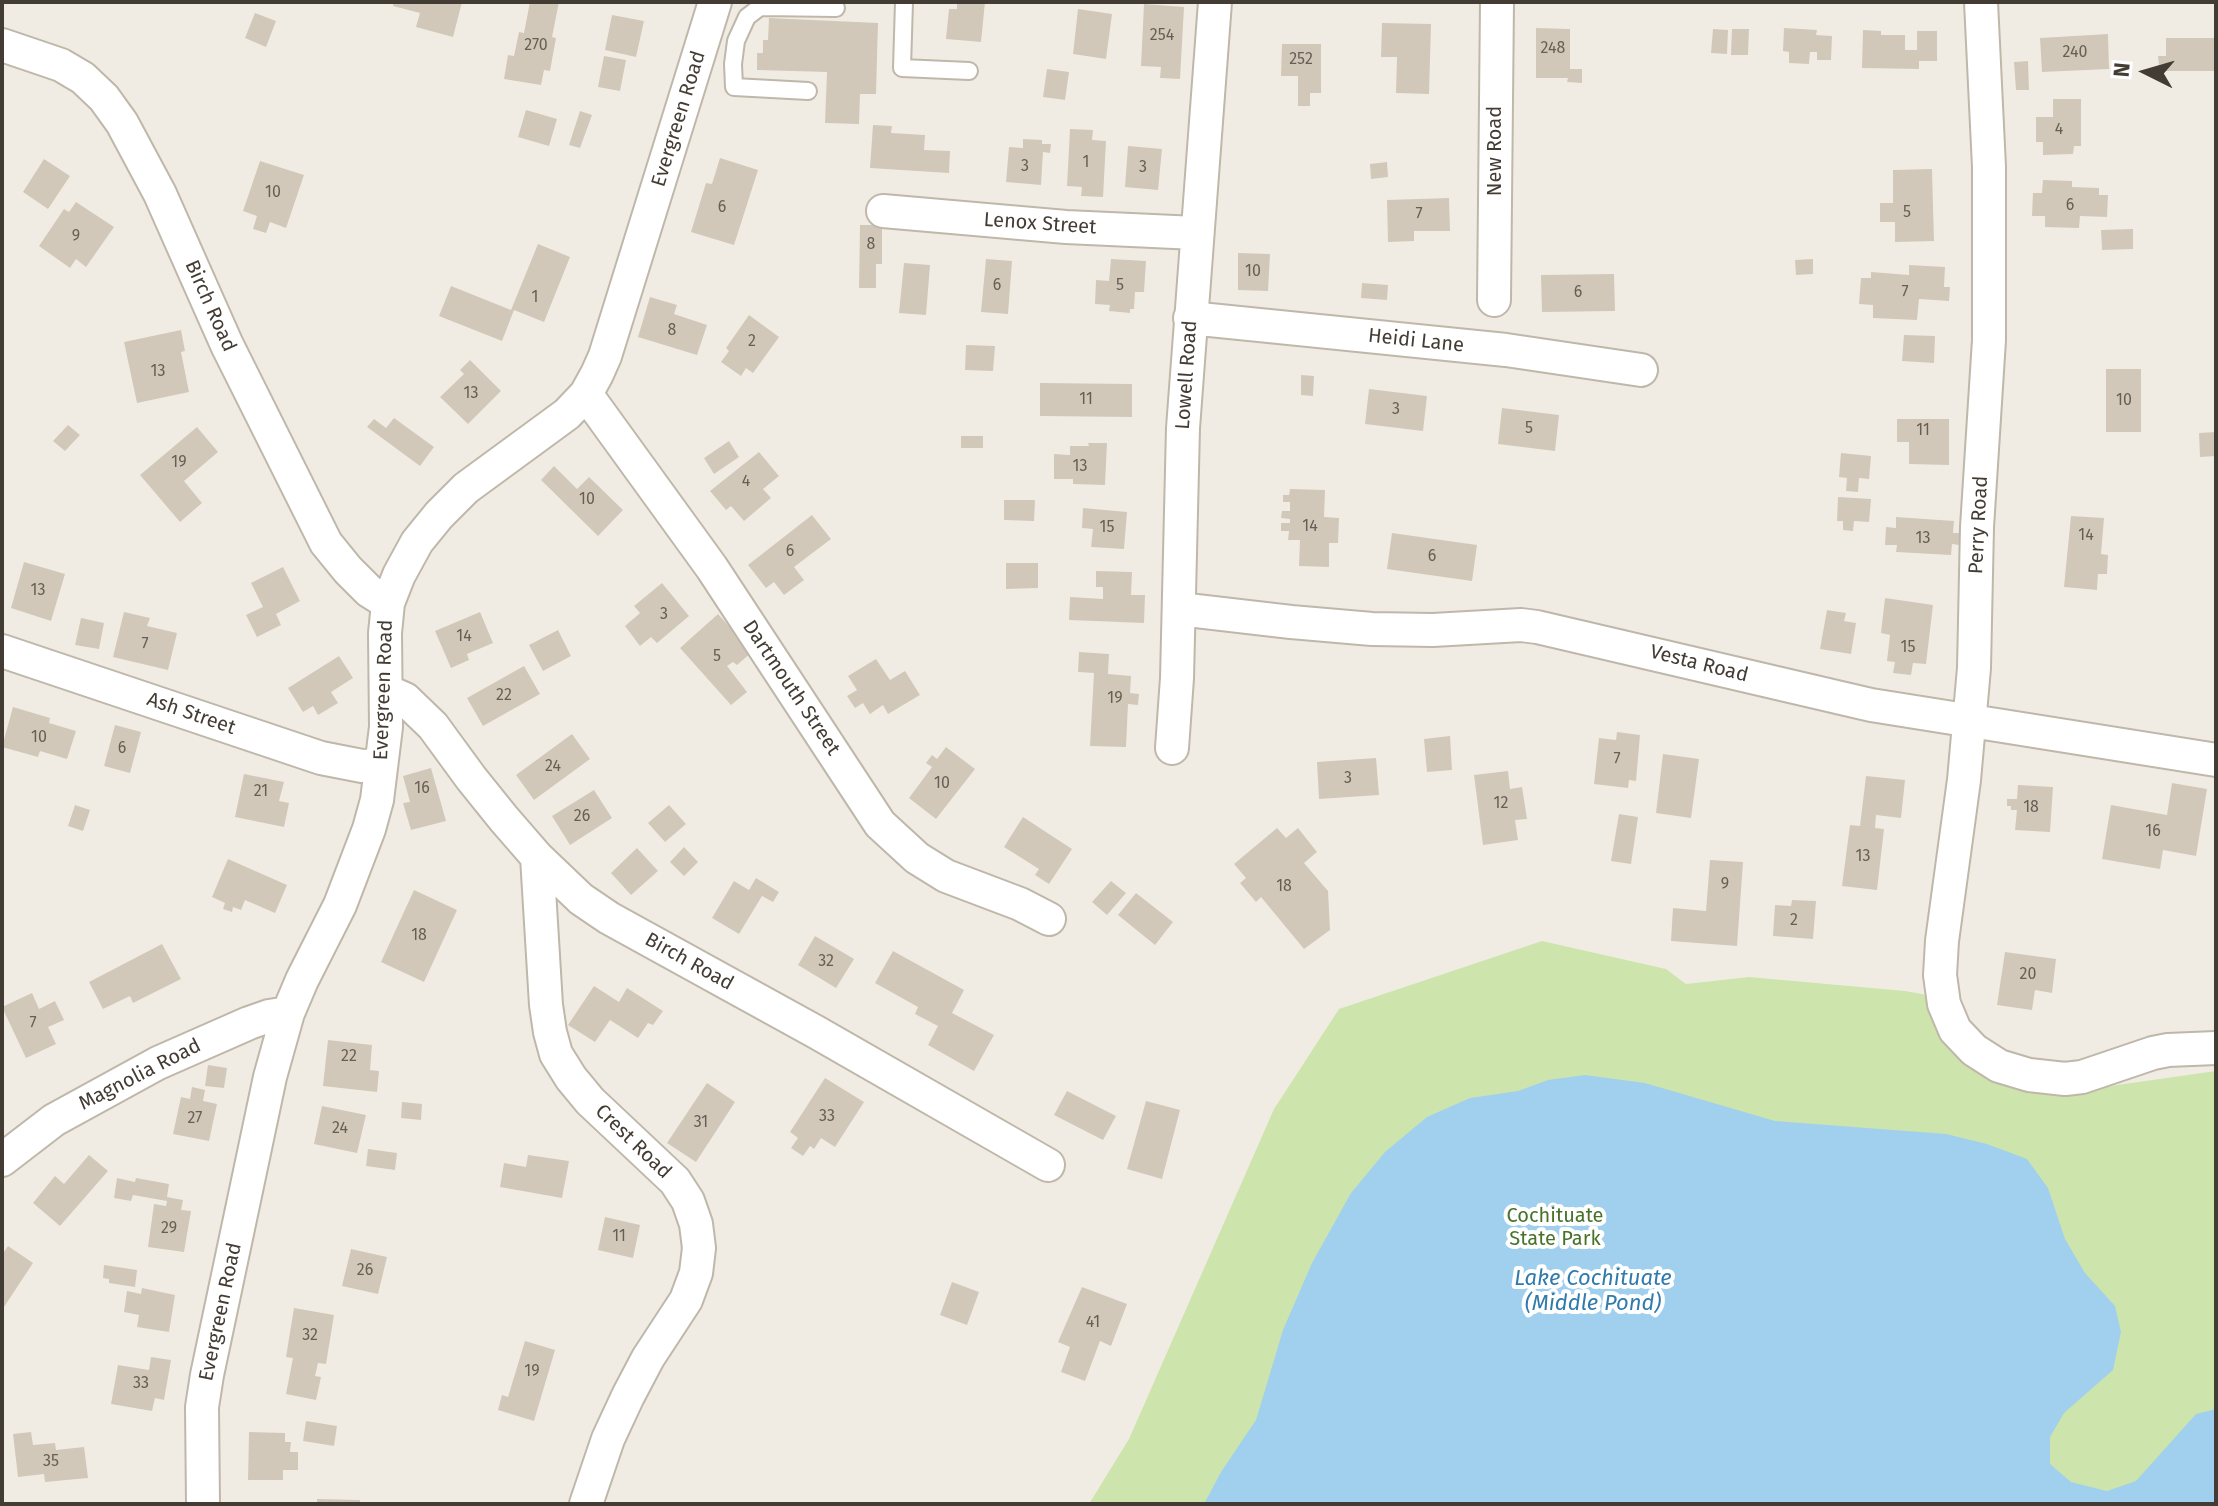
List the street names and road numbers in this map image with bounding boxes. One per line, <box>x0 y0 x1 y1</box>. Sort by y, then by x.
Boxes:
street label: Evergreen Road <box>647 48 711 190</box>
street label: New Road <box>1483 106 1507 196</box>
street label: Lenox Street <box>983 208 1097 240</box>
street label: Birch Road <box>179 257 241 355</box>
street label: Lowell Road <box>1171 320 1203 430</box>
street label: Heidi Lane <box>1367 324 1465 358</box>
street label: Perry Road <box>1964 475 1994 575</box>
street label: Dartmouth Street <box>737 616 845 760</box>
street label: Evergreen Road <box>370 619 398 761</box>
street label: Vesta Road <box>1647 640 1751 688</box>
street label: Ash Street <box>144 688 238 740</box>
street label: Birch Road <box>640 928 738 996</box>
street label: Magnolia Road <box>75 1034 205 1116</box>
street label: Crest Road <box>590 1100 676 1184</box>
street label: Evergreen Road <box>195 1241 247 1383</box>

